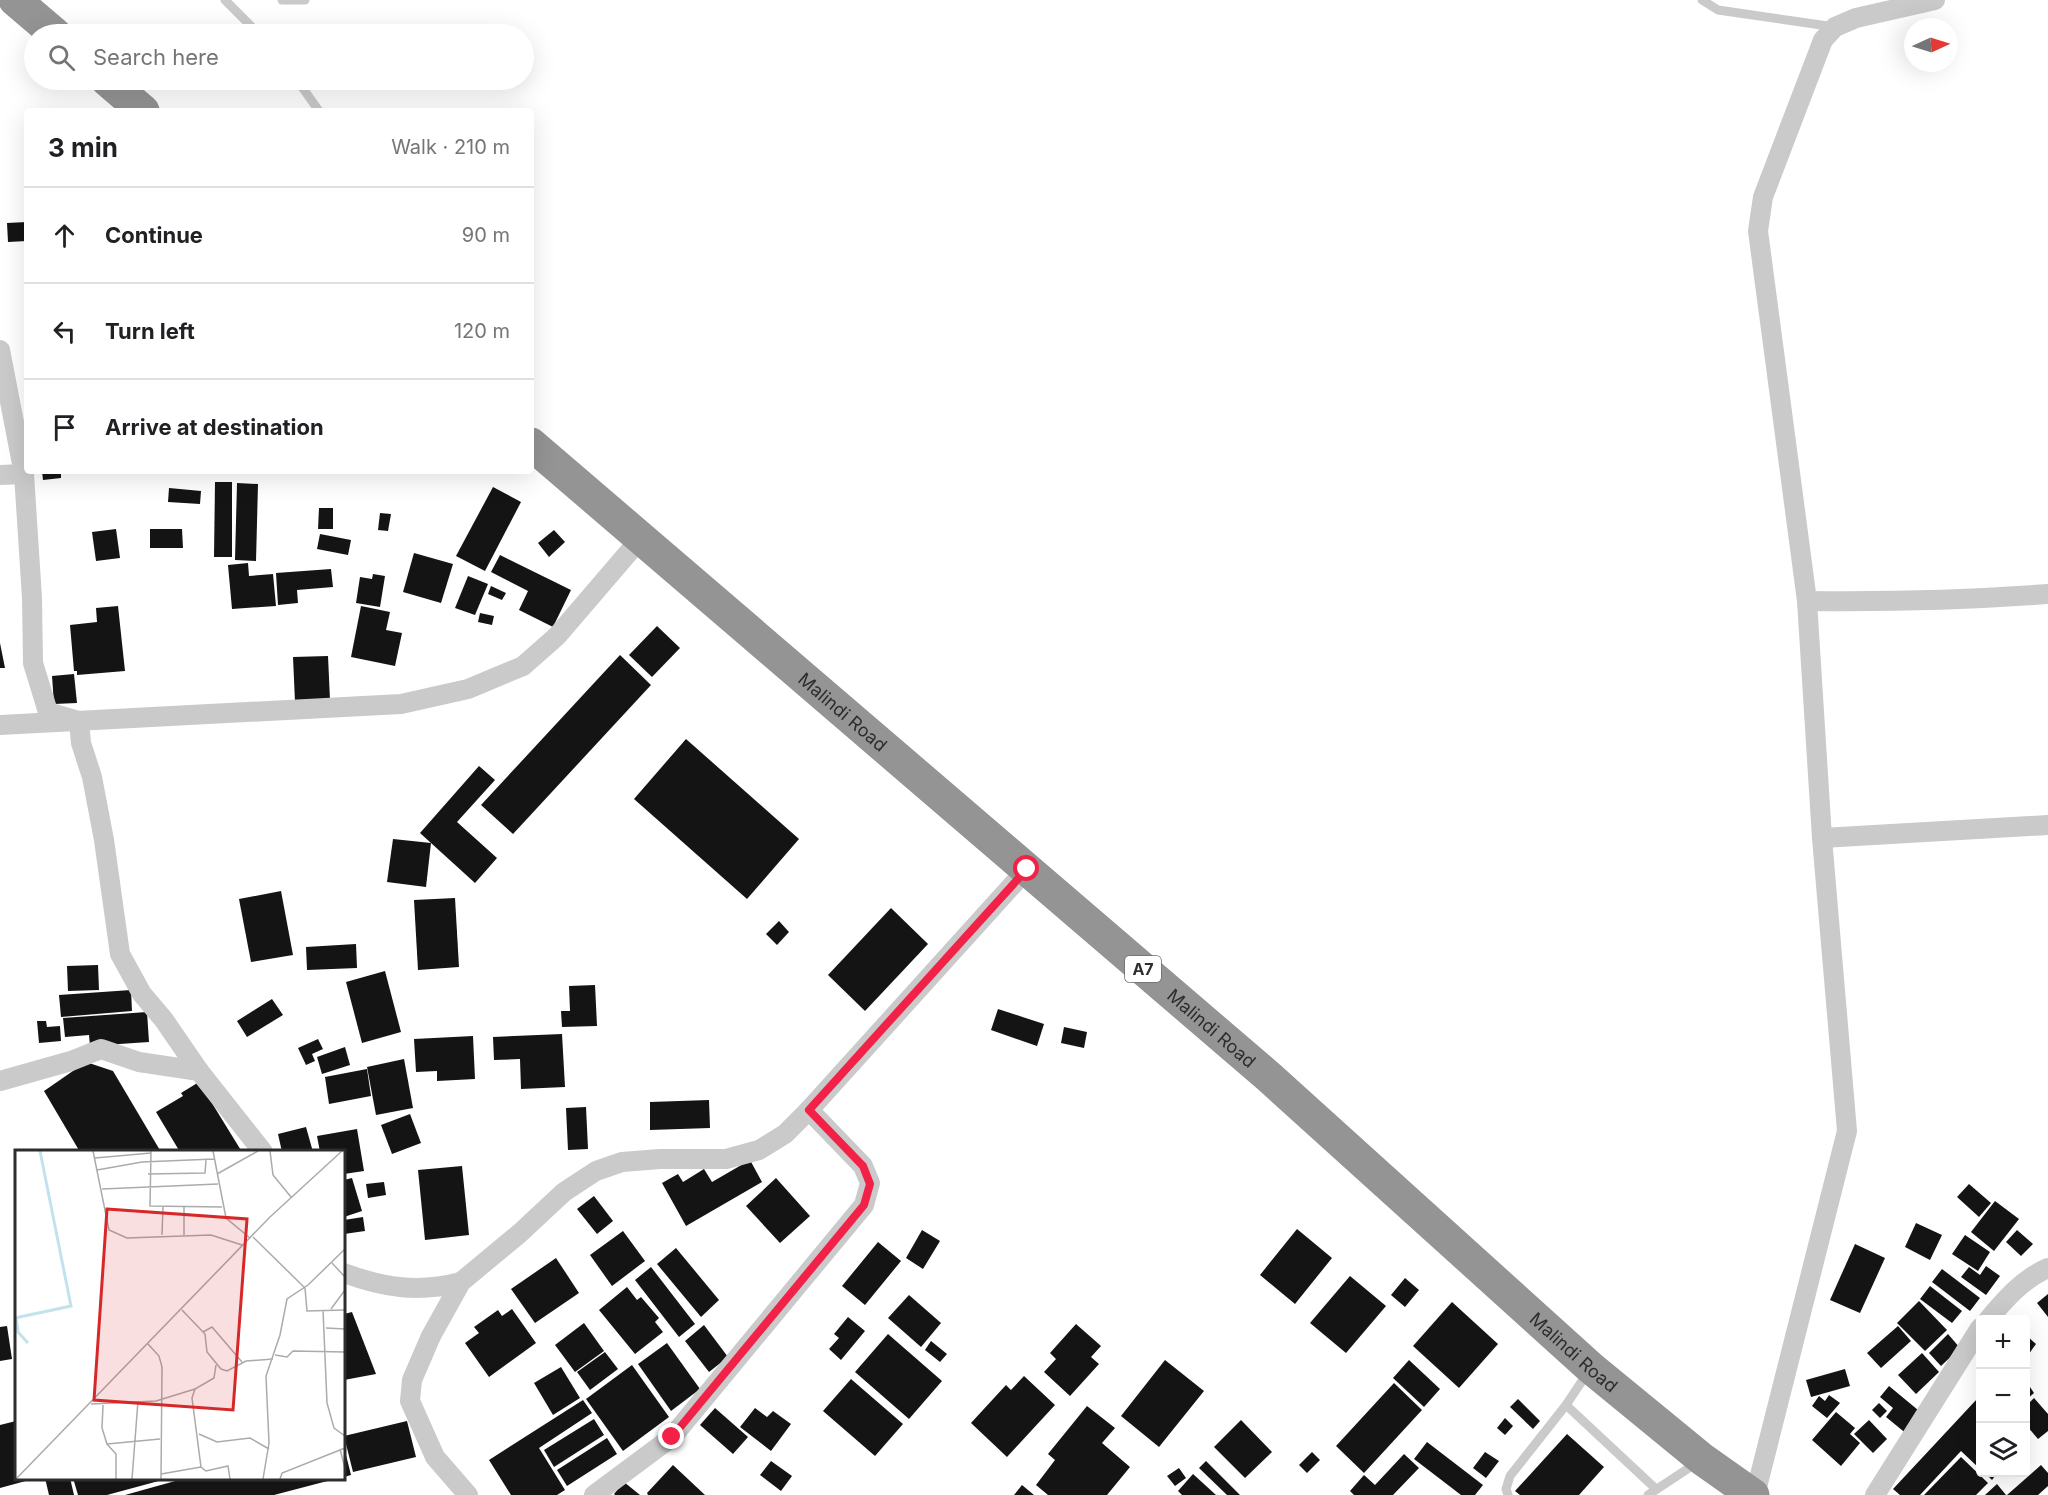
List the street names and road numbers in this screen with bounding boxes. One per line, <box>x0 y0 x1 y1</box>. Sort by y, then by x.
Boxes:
street label: Malindi Road <box>795 668 891 755</box>
road number: A7 <box>1125 956 1161 982</box>
street label: Malindi Road <box>1163 984 1260 1072</box>
street label: Malindi Road <box>1526 1308 1622 1396</box>

